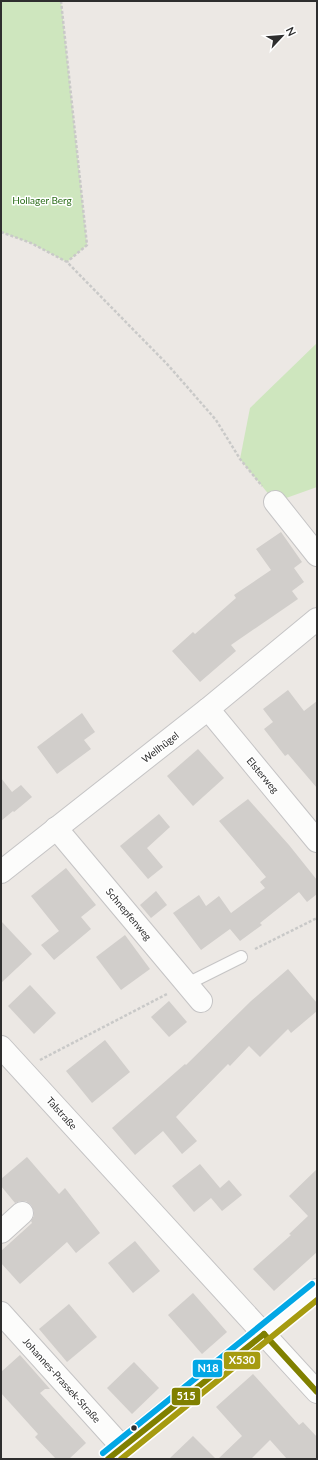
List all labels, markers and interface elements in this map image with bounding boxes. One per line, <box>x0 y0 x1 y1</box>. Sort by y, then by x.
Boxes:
north arrow <box>262 16 302 56</box>
text: N <box>284 25 299 38</box>
park label: Hollager Berg <box>12 194 72 206</box>
street label: Wellhügel <box>139 729 181 765</box>
street label: Elsterweg <box>245 755 281 795</box>
street label: Schnepfenweg <box>104 885 154 943</box>
street label: Talstraße <box>44 1094 80 1132</box>
street label: Johannes-Prassek-Straße <box>21 1335 103 1425</box>
line badge: X530 <box>223 1351 261 1370</box>
text: X530 <box>229 1353 256 1366</box>
line badge: N18 <box>192 1359 223 1378</box>
text: N18 <box>197 1361 219 1374</box>
line badge: 515 <box>171 1387 201 1406</box>
text: 515 <box>176 1389 196 1402</box>
unlabelled marker <box>129 1423 139 1433</box>

